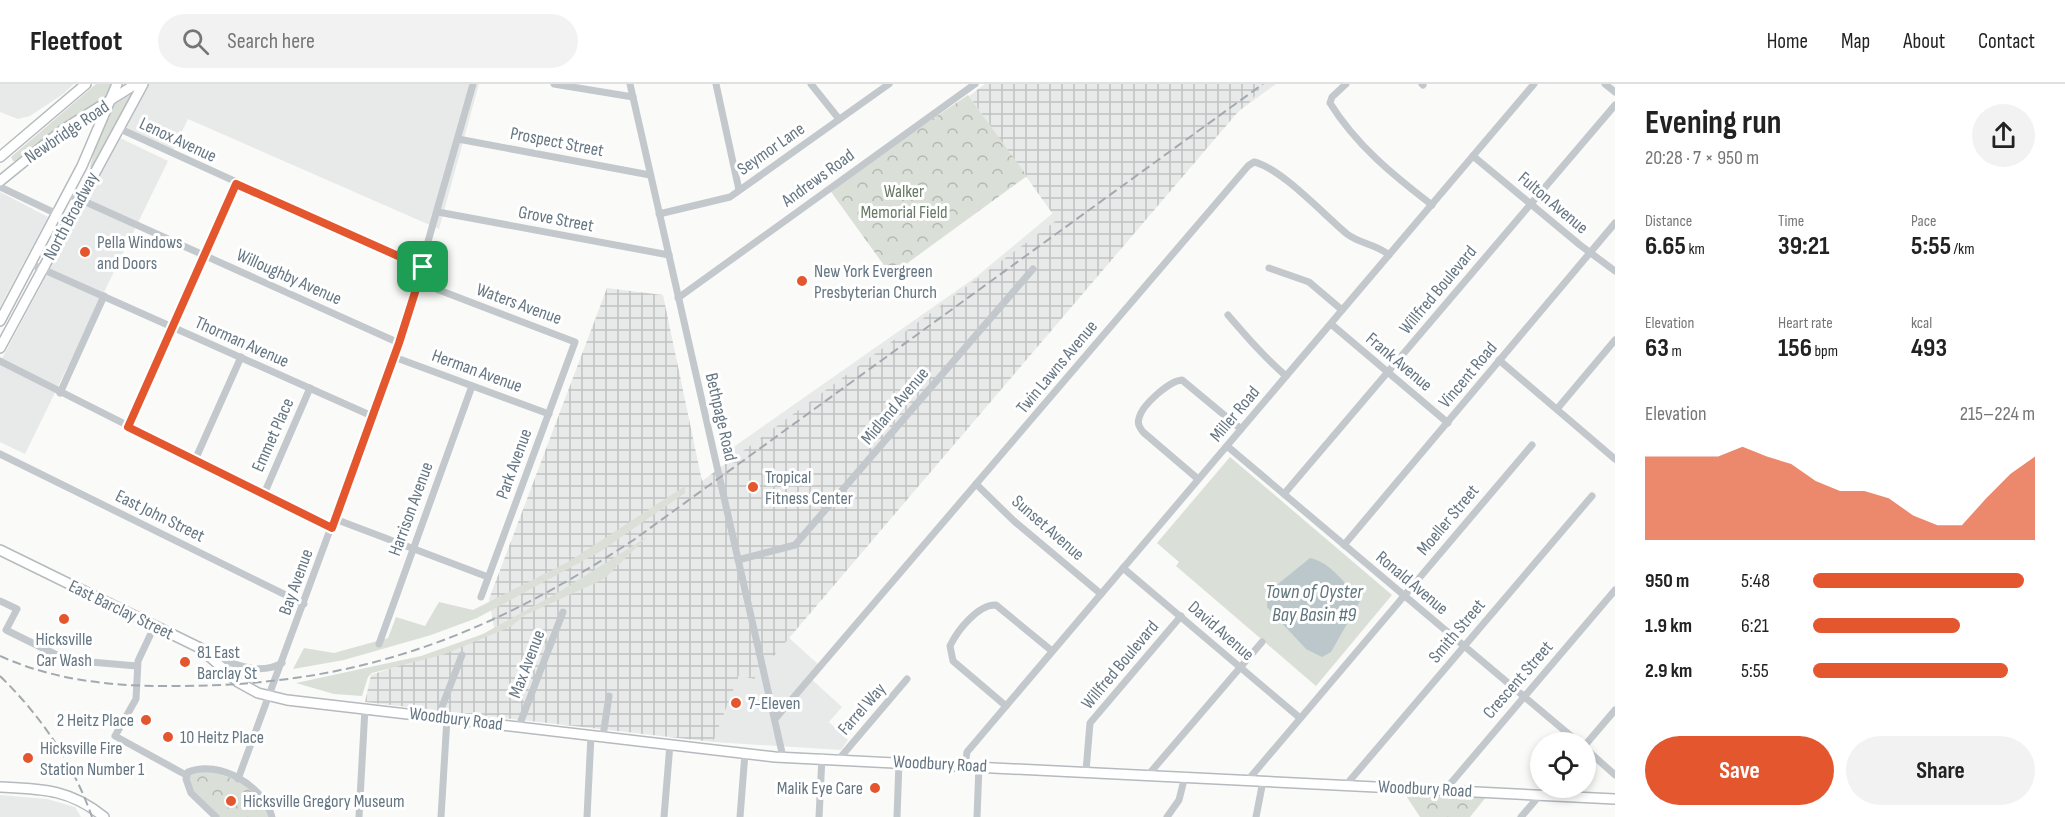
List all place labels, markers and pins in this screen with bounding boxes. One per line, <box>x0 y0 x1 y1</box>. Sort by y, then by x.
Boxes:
place label: Pella Windows and Doors <box>97 232 183 274</box>
pin <box>397 241 448 292</box>
marker: Pella Windows and Doors <box>78 245 92 259</box>
place label: New York Evergreen Presbyterian Church <box>814 261 937 303</box>
marker: New York Evergreen Presbyterian Church <box>795 274 809 288</box>
place label: Tropical Fitness Center <box>765 467 853 509</box>
marker: Tropical Fitness Center <box>746 480 760 494</box>
marker: Hicksville Car Wash <box>57 612 71 626</box>
place label: Hicksville Car Wash <box>36 629 92 671</box>
place label: 81 East Barclay St <box>197 642 258 684</box>
marker: 81 East Barclay St <box>178 655 192 669</box>
place label: 7-Eleven <box>748 693 801 714</box>
marker: 7-Eleven <box>729 696 743 710</box>
place label: 2 Heitz Place <box>57 710 134 731</box>
marker: 2 Heitz Place <box>139 713 153 727</box>
place label: 10 Heitz Place <box>180 727 264 748</box>
marker: 10 Heitz Place <box>161 730 175 744</box>
place label: Hicksville Fire Station Number 1 <box>40 738 145 780</box>
marker: Hicksville Fire Station Number 1 <box>21 751 35 765</box>
place label: Malik Eye Care <box>777 778 863 799</box>
marker: Malik Eye Care <box>868 781 882 795</box>
place label: Hicksville Gregory Museum <box>243 791 405 812</box>
marker: Hicksville Gregory Museum <box>224 794 238 808</box>

